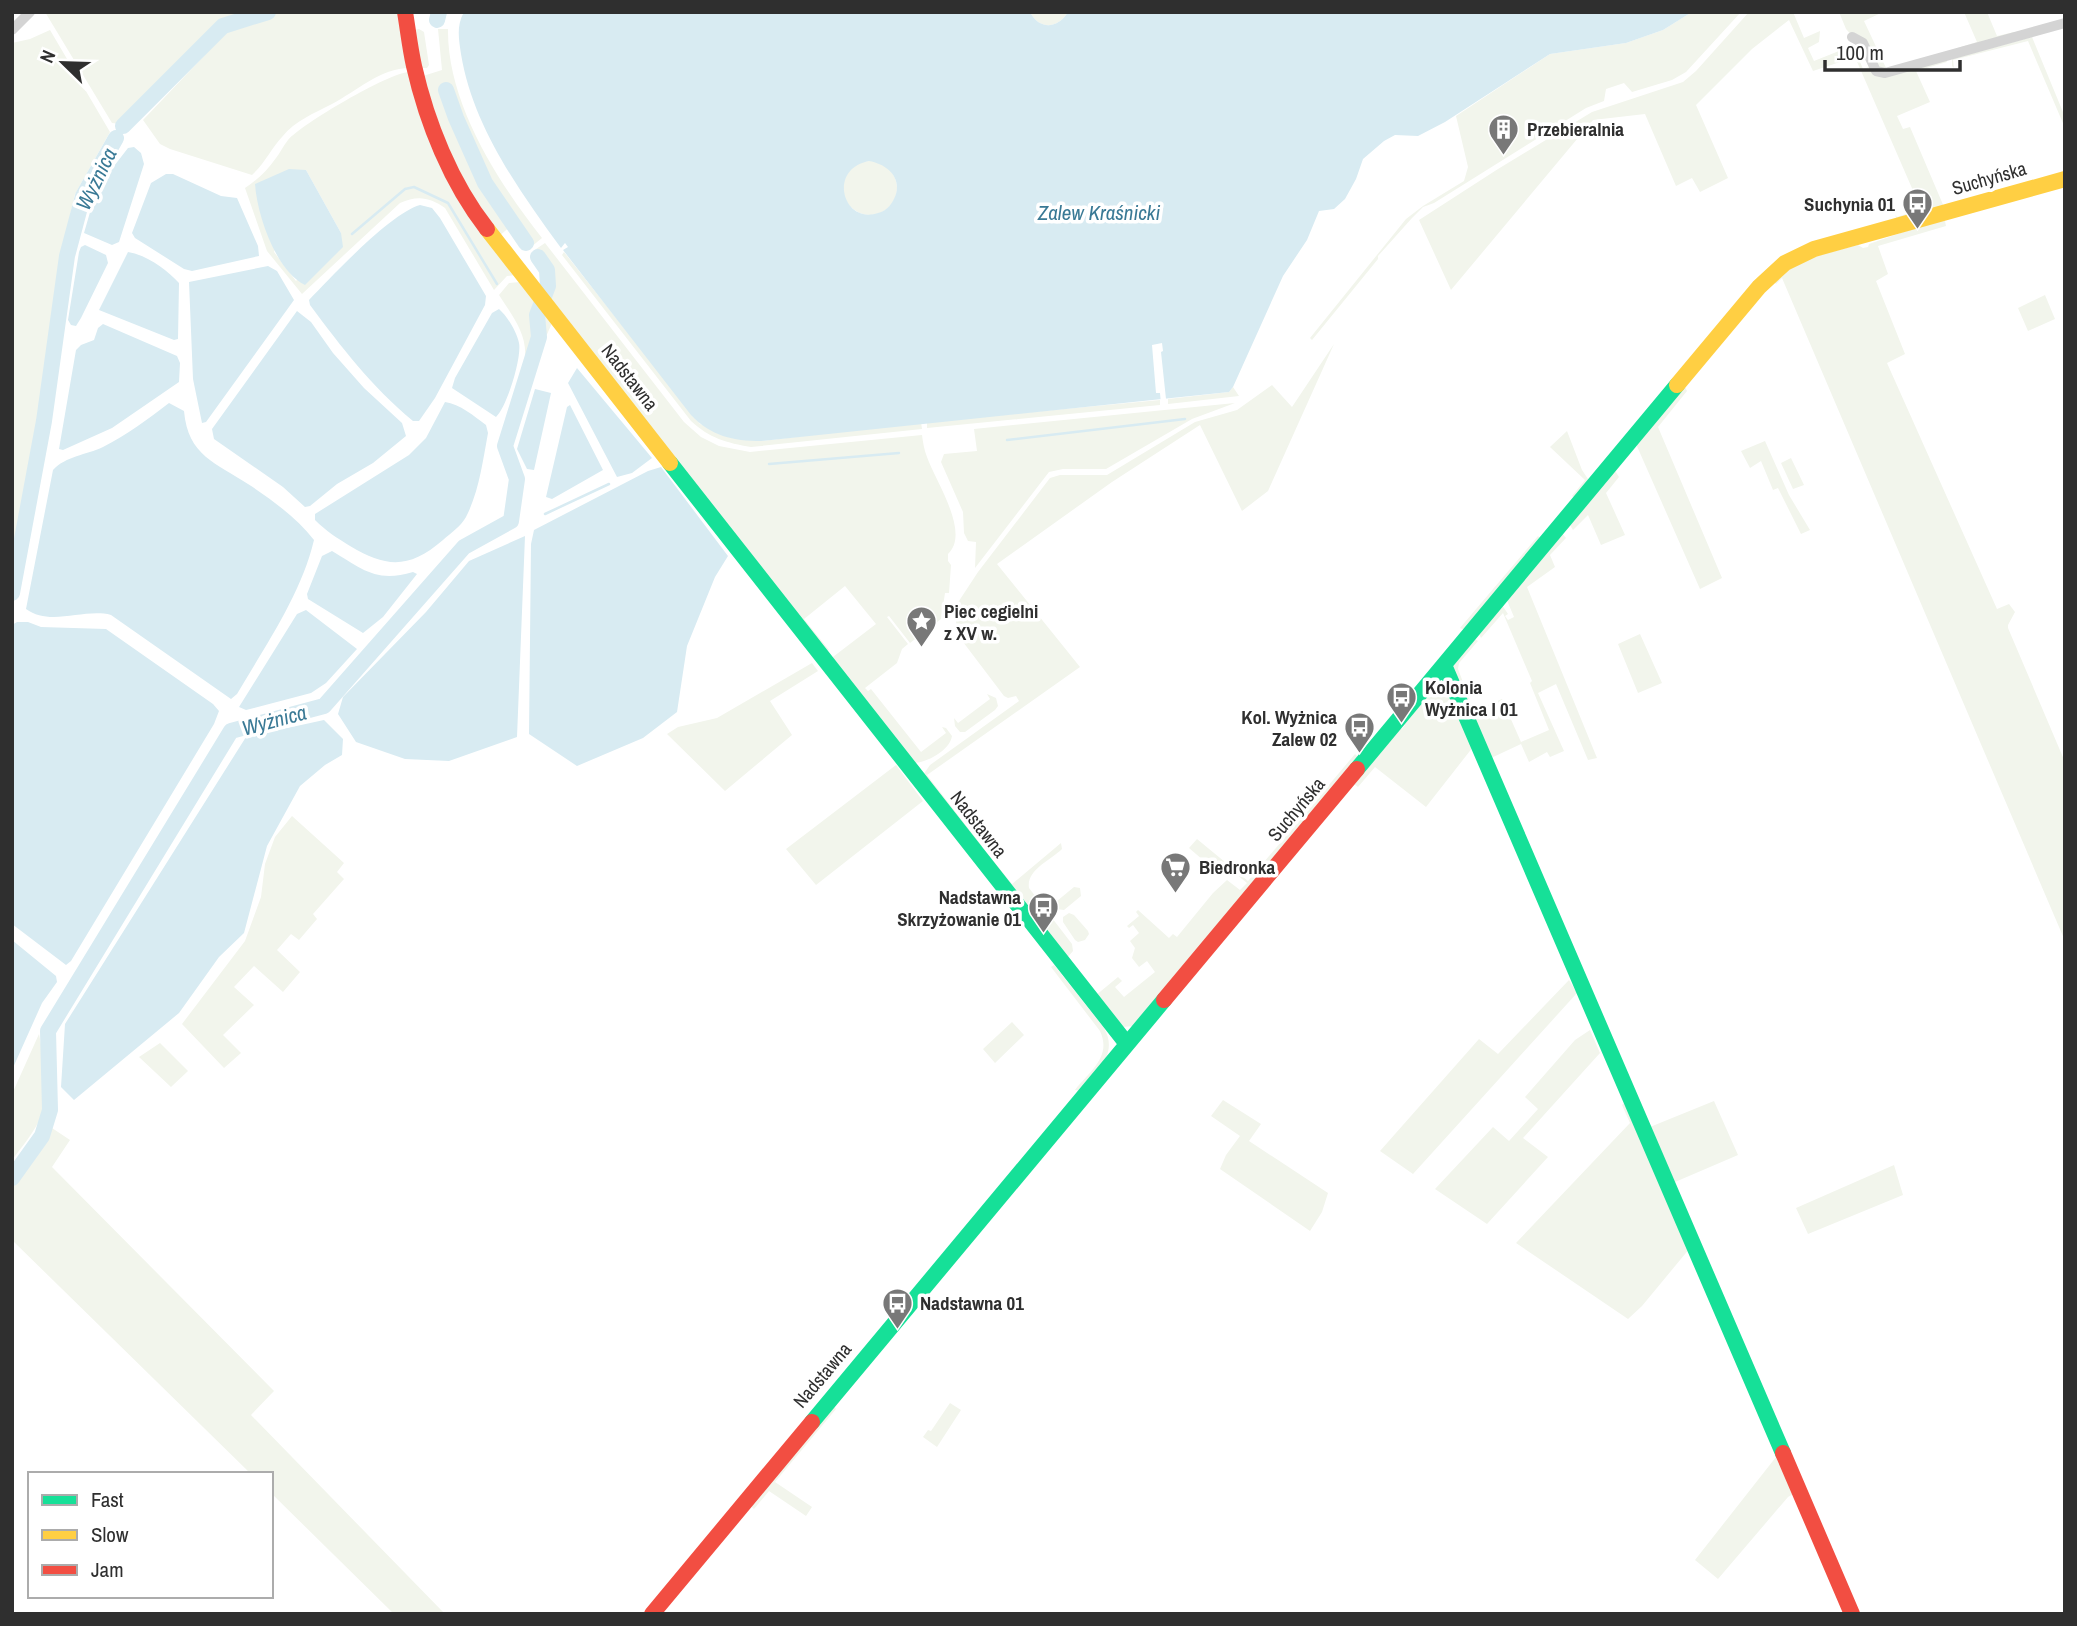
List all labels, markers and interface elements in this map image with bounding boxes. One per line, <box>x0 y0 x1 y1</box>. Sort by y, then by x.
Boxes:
north arrow <box>28 28 98 98</box>
scale bar <box>1825 28 1960 72</box>
text: 100 m <box>1836 38 1884 67</box>
text: N <box>33 46 62 67</box>
building icon: Przebieralnia <box>1487 112 1521 156</box>
place label: Przebieralnia <box>1527 116 1624 142</box>
water label: Wyżnica <box>69 143 123 215</box>
street label: Suchyńska <box>1949 155 2030 201</box>
bus stop icon: Suchynia 01 <box>1901 187 1935 231</box>
place label: Suchynia 01 <box>1804 191 1895 217</box>
water label: Zalew Kraśnicki <box>1037 198 1160 227</box>
street label: Nadstawna <box>596 338 664 416</box>
place label: Piec cegielni z XV w. <box>944 598 1038 646</box>
place icon: Piec cegielni z XV w. <box>904 605 938 649</box>
place label: Kolonia Wyżnica I 01 <box>1425 674 1518 722</box>
bus stop icon: Kolonia Wyżnica I 01 <box>1385 681 1419 725</box>
water label: Wyżnica <box>238 697 310 743</box>
place label: Kol. Wyżnica Zalew 02 <box>1241 704 1337 752</box>
bus stop icon: Kol. Wyżnica Zalew 02 <box>1343 711 1377 755</box>
street label: Suchyńska <box>1262 771 1331 847</box>
street label: Nadstawna <box>945 785 1013 863</box>
supermarket icon: Biedronka <box>1159 850 1193 894</box>
place label: Biedronka <box>1199 854 1276 880</box>
place label: Nadstawna Skrzyżowanie 01 <box>897 884 1021 932</box>
bus stop icon: Nadstawna Skrzyżowanie 01 <box>1027 891 1061 935</box>
bus stop icon: Nadstawna 01 <box>880 1286 914 1330</box>
place label: Nadstawna 01 <box>920 1290 1024 1316</box>
street label: Nadstawna <box>787 1337 857 1413</box>
legend <box>28 1472 273 1598</box>
text: Fast <box>91 1485 124 1514</box>
text: Slow <box>91 1520 129 1549</box>
text: Jam <box>91 1555 124 1584</box>

